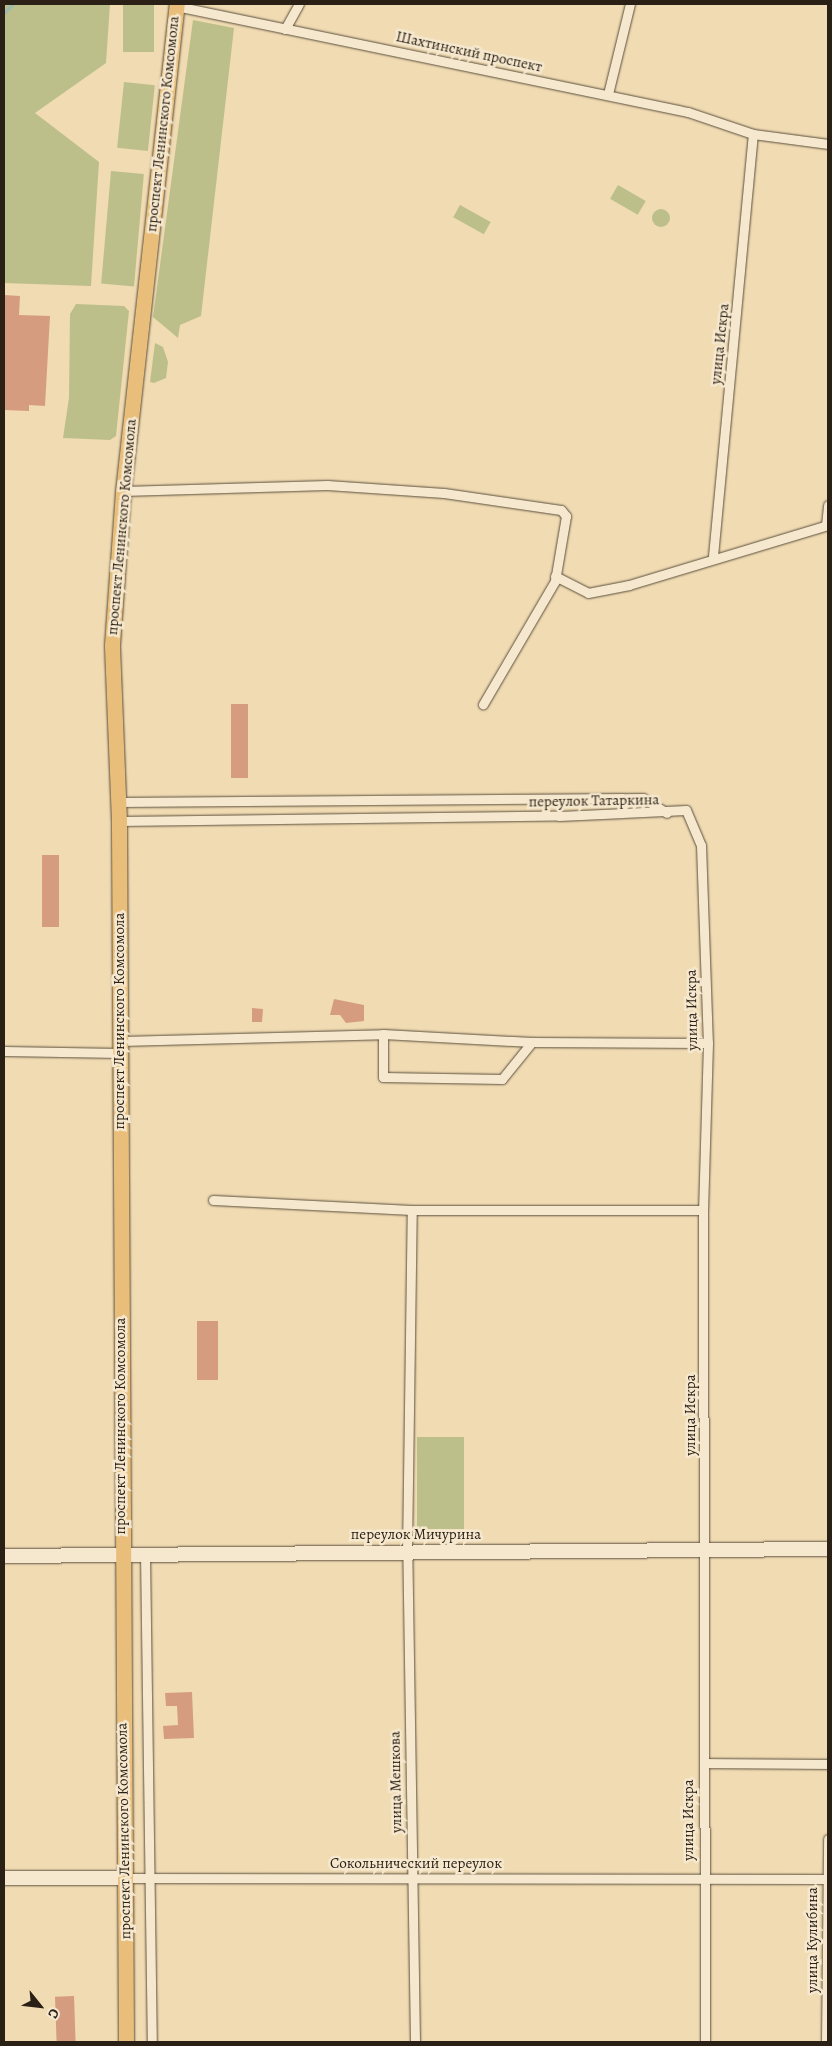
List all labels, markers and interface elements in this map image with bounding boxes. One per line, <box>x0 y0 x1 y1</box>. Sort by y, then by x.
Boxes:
street label: проспект Ленинского Комсомола <box>143 15 183 233</box>
street label: Шахтинский проспект <box>394 28 544 76</box>
street label: улица Искра <box>707 303 733 385</box>
street label: проспект Ленинского Комсомола <box>104 418 140 636</box>
street label: переулок Татаркина <box>528 791 660 811</box>
street label: проспект Ленинского Комсомола <box>111 913 129 1129</box>
street label: улица Искра <box>682 969 702 1051</box>
street label: проспект Ленинского Комсомола <box>112 1318 130 1534</box>
street label: улица Искра <box>682 1374 700 1456</box>
street label: переулок Мичурина <box>351 1526 481 1544</box>
street label: проспект Ленинского Комсомола <box>113 1722 135 1940</box>
street label: улица Мешкова <box>386 1731 406 1833</box>
street label: улица Искра <box>680 1779 698 1861</box>
street label: Сокольнический переулок <box>330 1855 502 1873</box>
street label: улица Кулибина <box>804 1887 822 1993</box>
north arrow <box>15 1981 65 2031</box>
text: С <box>43 2005 64 2022</box>

